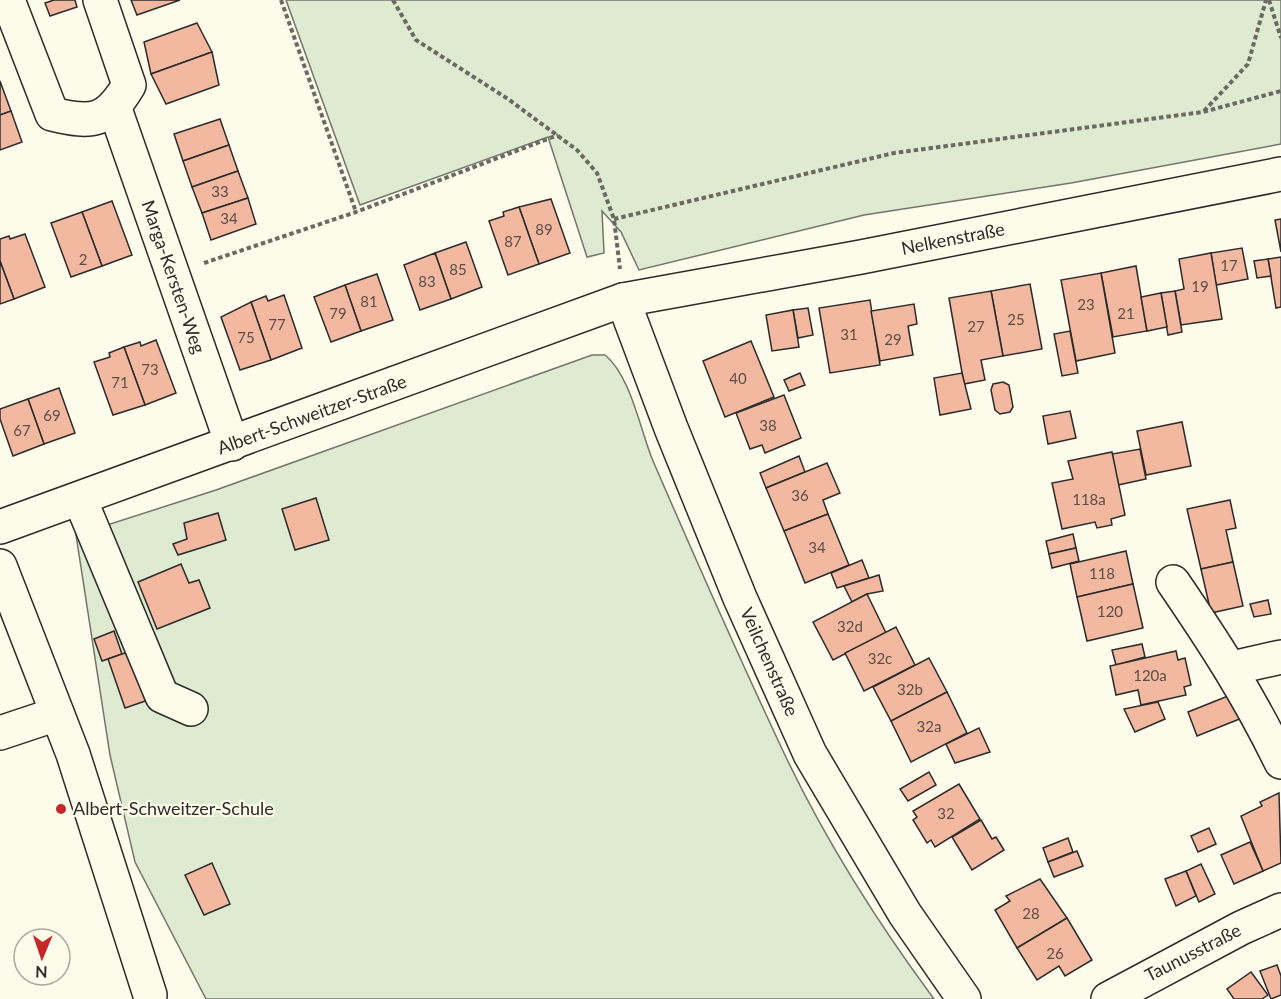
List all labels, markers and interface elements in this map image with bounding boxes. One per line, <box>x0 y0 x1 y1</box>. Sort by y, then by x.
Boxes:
house number: 33 <box>211 182 229 200</box>
street label: Marga-Kersten-Weg <box>137 197 210 356</box>
house number: 34 <box>220 209 238 227</box>
street label: Nelkenstraße <box>899 217 1006 259</box>
house number: 89 <box>535 220 553 238</box>
house number: 87 <box>504 232 522 250</box>
house number: 2 <box>79 250 87 268</box>
house number: 17 <box>1220 256 1238 274</box>
house number: 85 <box>449 260 467 278</box>
house number: 83 <box>418 272 436 290</box>
house number: 19 <box>1191 277 1209 295</box>
house number: 81 <box>360 292 378 310</box>
house number: 23 <box>1077 295 1095 313</box>
house number: 79 <box>329 304 347 322</box>
house number: 21 <box>1117 304 1135 322</box>
house number: 25 <box>1007 310 1025 328</box>
house number: 77 <box>268 315 286 333</box>
house number: 27 <box>967 317 985 335</box>
house number: 31 <box>840 325 858 343</box>
house number: 75 <box>237 328 255 346</box>
house number: 29 <box>884 330 902 348</box>
house number: 73 <box>141 360 159 378</box>
house number: 40 <box>729 369 747 387</box>
street label: Albert-Schweitzer-Straße <box>214 370 409 459</box>
house number: 71 <box>111 373 129 391</box>
house number: 69 <box>43 406 61 424</box>
house number: 38 <box>759 416 777 434</box>
house number: 67 <box>13 421 31 439</box>
house number: 36 <box>791 486 809 504</box>
house number: 118a <box>1072 490 1106 508</box>
house number: 34 <box>808 538 826 556</box>
house number: 118 <box>1089 564 1115 582</box>
house number: 120 <box>1097 602 1123 620</box>
street label: Veilchenstraße <box>736 604 804 719</box>
house number: 32d <box>837 617 863 635</box>
house number: 32c <box>868 649 892 667</box>
house number: 120a <box>1133 666 1167 684</box>
house number: 32b <box>897 680 923 698</box>
house number: 32a <box>917 717 941 735</box>
place label: Albert-Schweitzer-Schule <box>73 797 274 819</box>
marker: Albert-Schweitzer-Schule <box>54 802 68 816</box>
house number: 32 <box>937 804 955 822</box>
house number: 28 <box>1022 904 1040 922</box>
street label: Taunusstraße <box>1141 918 1244 986</box>
north arrow <box>12 927 72 987</box>
house number: 26 <box>1046 944 1064 962</box>
text: N <box>35 963 48 982</box>

